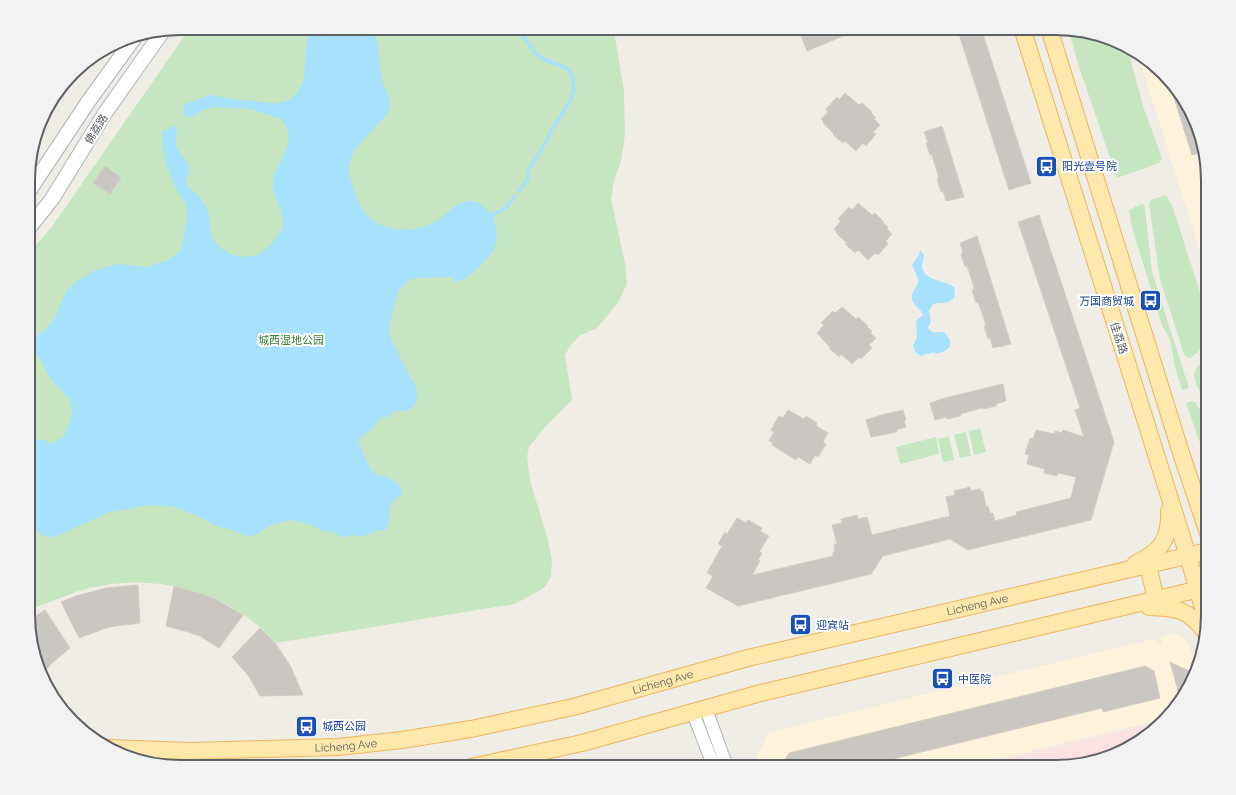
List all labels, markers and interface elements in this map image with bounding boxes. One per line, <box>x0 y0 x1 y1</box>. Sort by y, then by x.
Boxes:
street label: 佛荔路 <box>82 112 111 147</box>
bus stop icon: 阳光壹号院 <box>1033 153 1059 179</box>
place label: 阳光壹号院 <box>1062 160 1117 173</box>
bus stop icon: 万国商贸城 <box>1137 288 1163 314</box>
place label: 万国商贸城 <box>1079 295 1134 308</box>
street label: 佳荔路 <box>1107 320 1130 356</box>
park label: 城西湿地公园 <box>258 334 324 347</box>
street label: Licheng Ave <box>946 592 1010 619</box>
bus stop icon: 迎宾站 <box>788 612 814 638</box>
place label: 迎宾站 <box>816 619 849 632</box>
bus stop icon: 中医院 <box>930 666 956 692</box>
street label: Licheng Ave <box>631 667 695 697</box>
place label: 中医院 <box>958 673 991 686</box>
bus stop icon: 城西公园 <box>293 713 319 739</box>
place label: 城西公园 <box>322 720 366 733</box>
street label: Licheng Ave <box>314 737 378 755</box>

